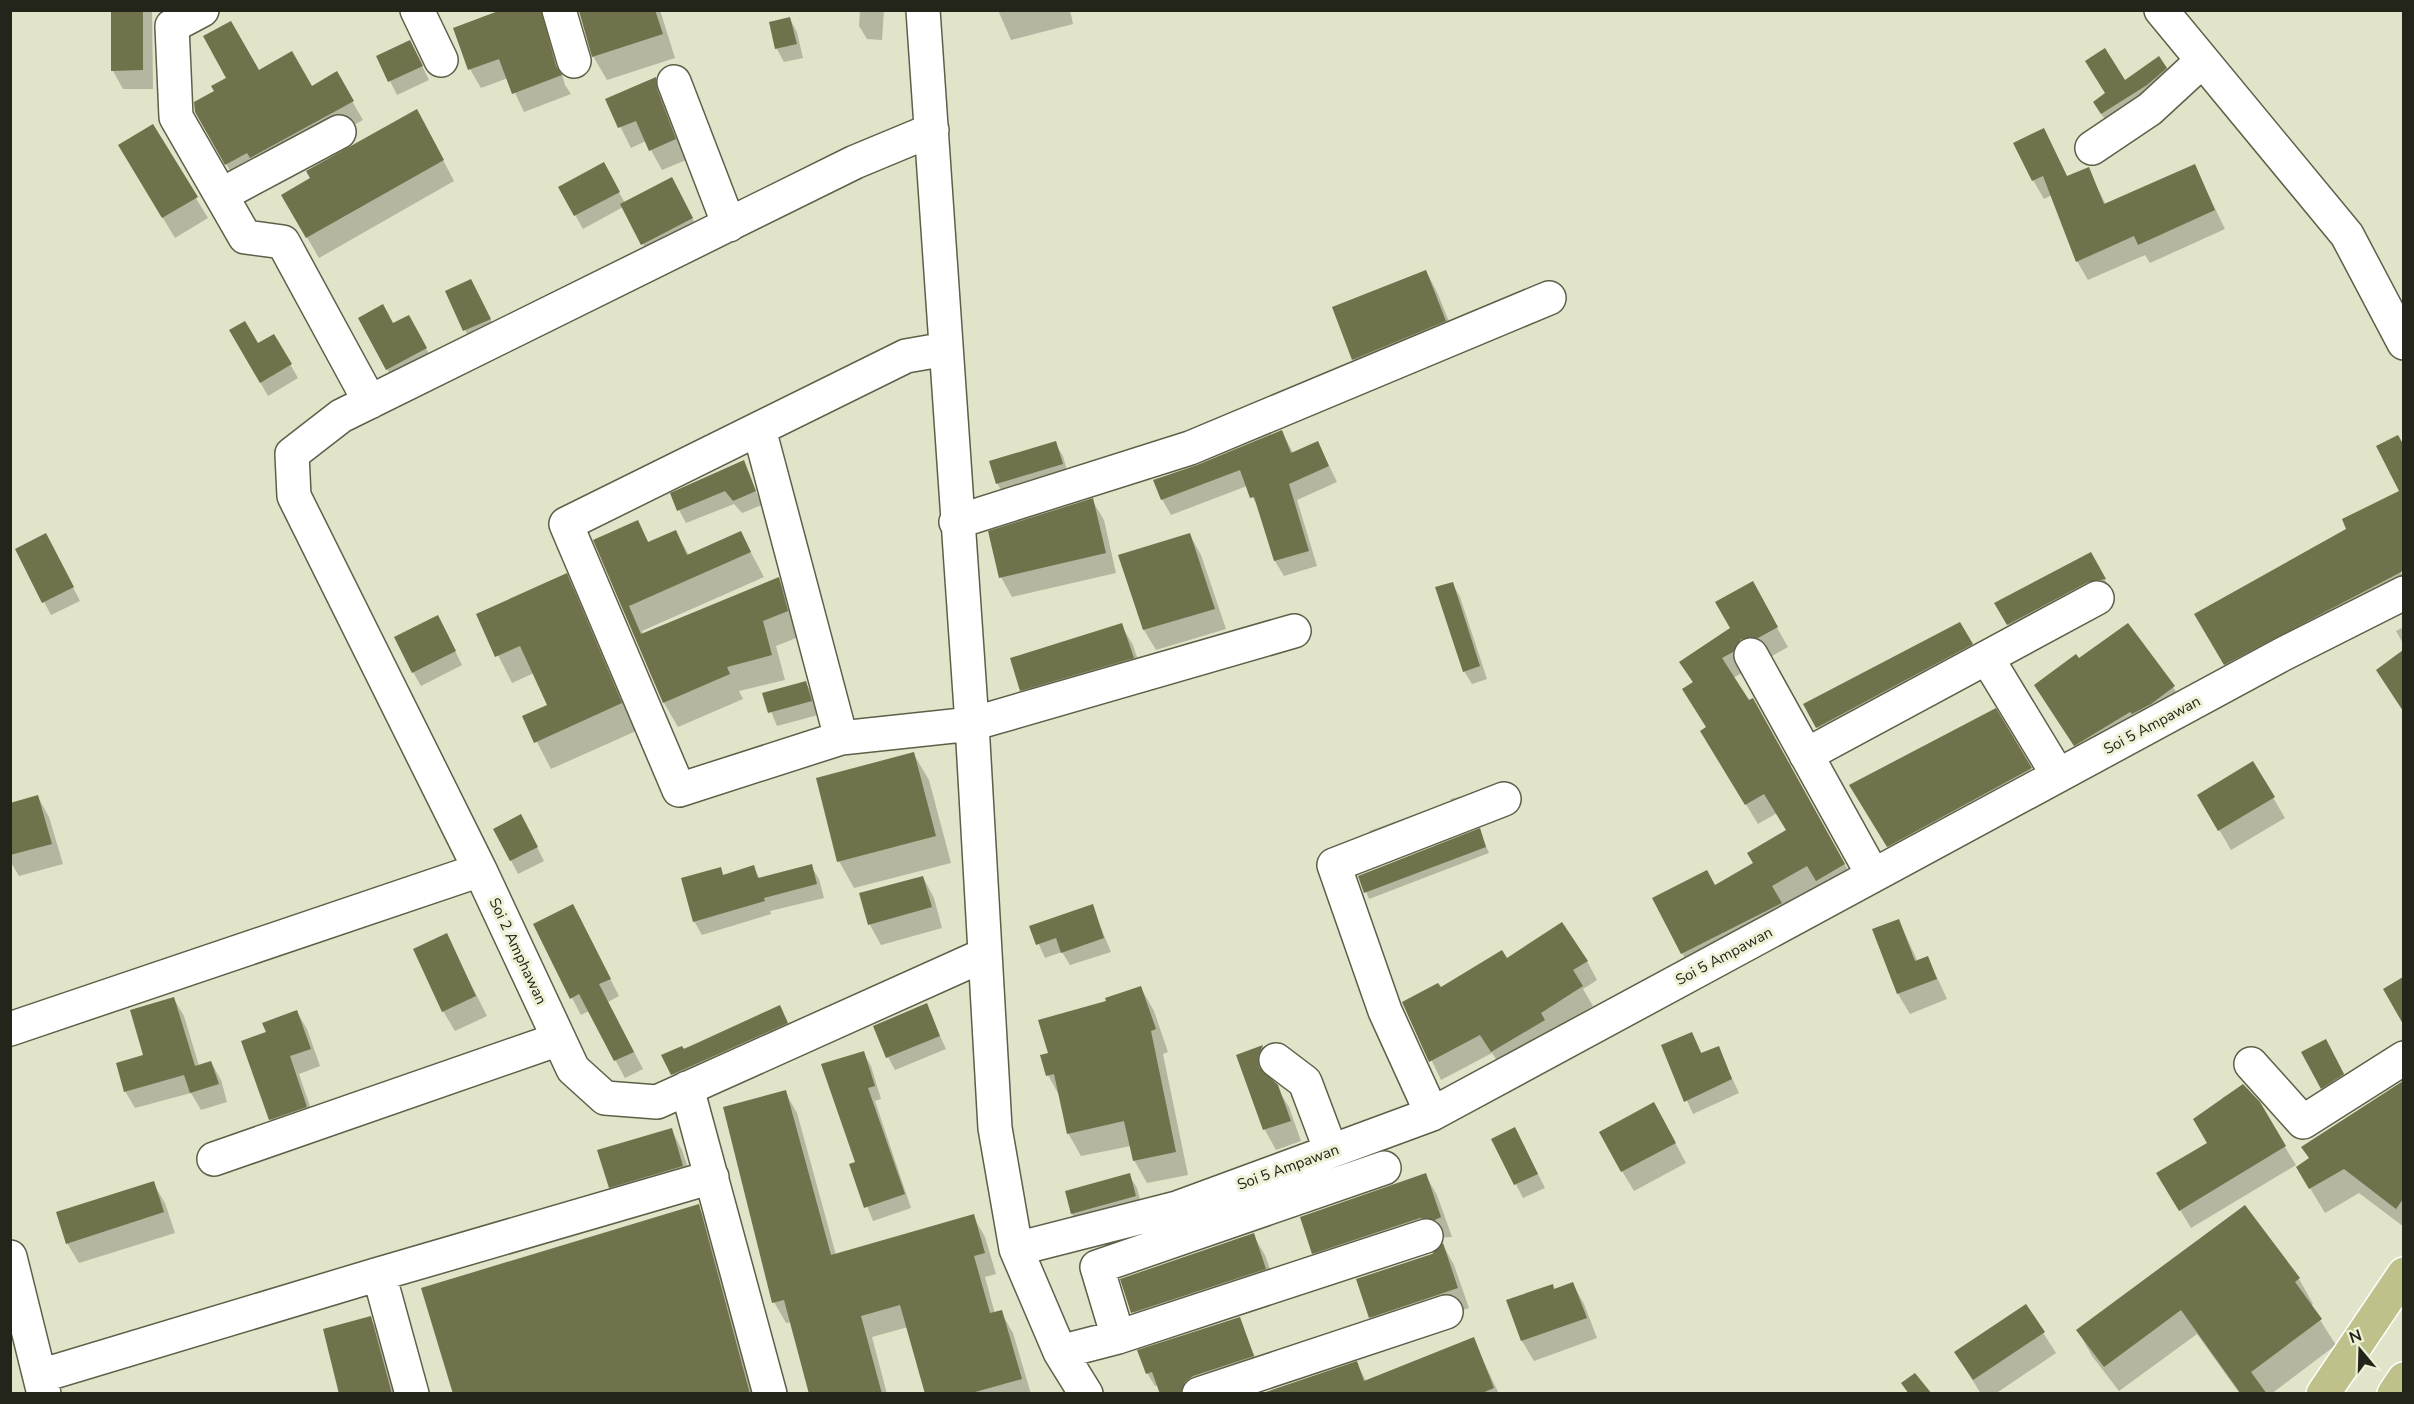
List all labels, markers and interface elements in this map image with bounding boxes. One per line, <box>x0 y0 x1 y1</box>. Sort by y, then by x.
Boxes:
street label: Soi 5 Ampawan <box>2100 691 2204 759</box>
street label: Soi 2 Amphawan <box>485 894 551 1008</box>
street label: Soi 5 Ampawan <box>1672 922 1776 990</box>
street label: Soi 5 Ampawan <box>1234 1139 1342 1195</box>
north arrow <box>2330 1320 2390 1380</box>
text: N <box>2346 1324 2365 1349</box>

